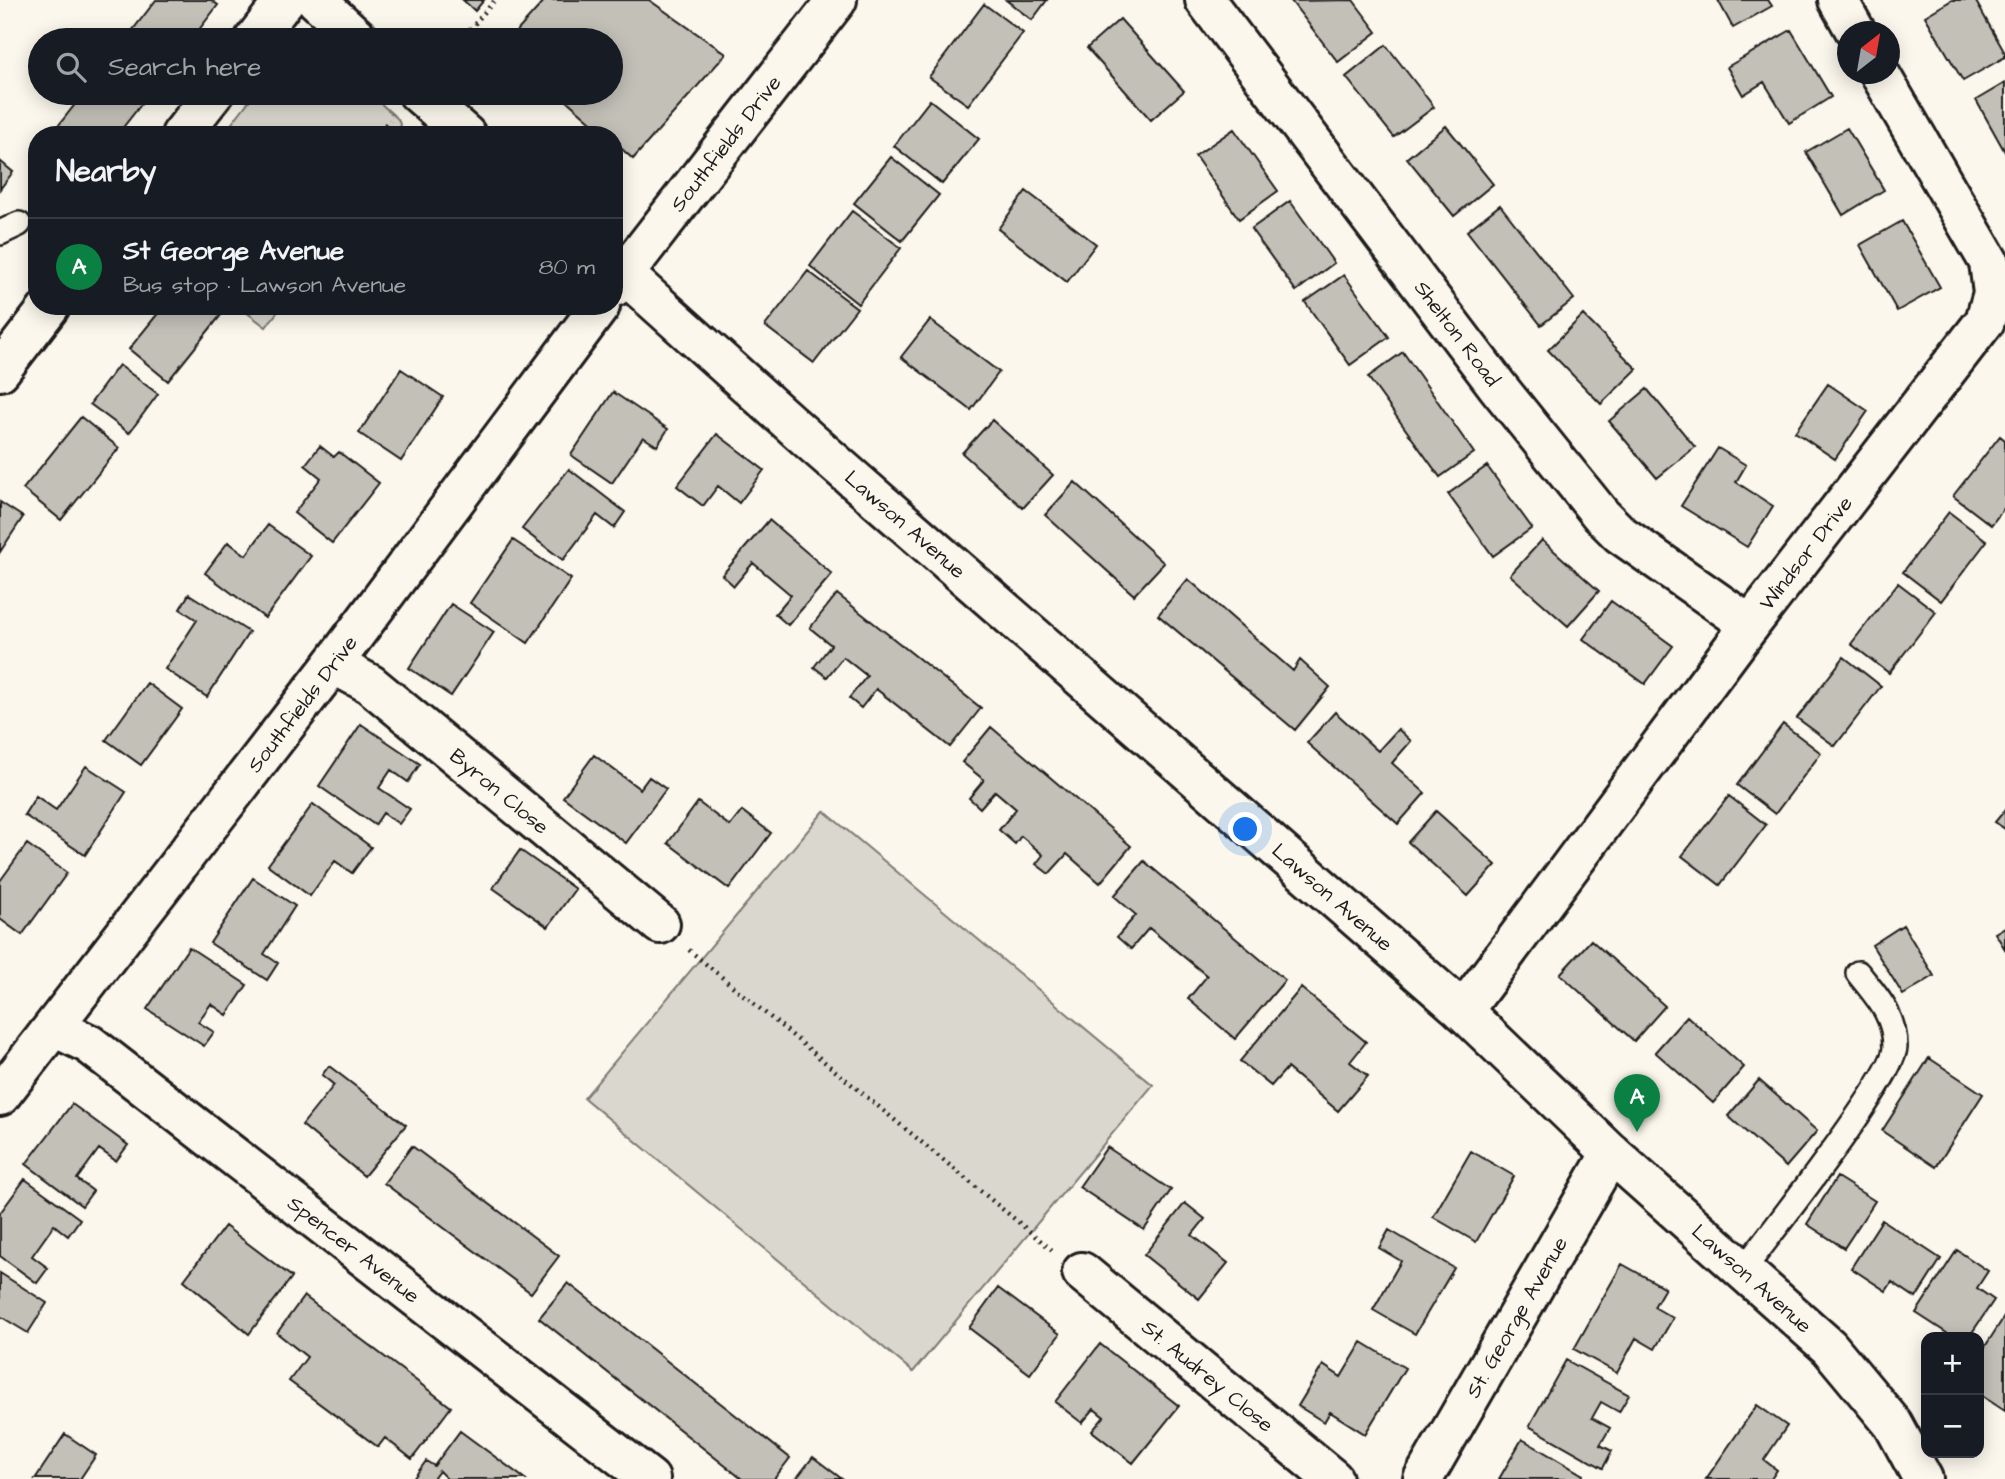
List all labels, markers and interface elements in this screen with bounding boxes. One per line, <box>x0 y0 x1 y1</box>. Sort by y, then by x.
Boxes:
north arrow <box>1837 21 1900 84</box>
search box <box>28 28 623 105</box>
icon: search <box>52 48 90 86</box>
text: Search here <box>108 49 261 85</box>
street label: Southfields Drive <box>664 69 788 218</box>
text: Nearby <box>56 151 156 193</box>
text: St George Avenue <box>123 233 344 269</box>
text: A <box>72 251 86 283</box>
text: 80 m <box>538 251 595 283</box>
text: Bus stop · Lawson Avenue <box>123 269 406 301</box>
street label: Shelton Road <box>1407 275 1507 393</box>
street label: Lawson Avenue <box>838 464 972 585</box>
street label: Windsor Drive <box>1753 490 1859 616</box>
street label: Southfields Drive <box>241 630 364 779</box>
street label: Byron Close <box>443 742 555 841</box>
your location <box>1228 812 1262 846</box>
street label: Lawson Avenue <box>1265 837 1399 958</box>
pin: A <box>1614 1074 1660 1132</box>
street label: Spencer Avenue <box>281 1189 426 1310</box>
street label: Lawson Avenue <box>1685 1218 1818 1340</box>
street label: St. George Avenue <box>1459 1231 1575 1403</box>
street label: St. Audrey Close <box>1135 1313 1280 1439</box>
map controls <box>1921 1332 1984 1458</box>
button: + <box>1921 1332 1984 1395</box>
button: − <box>1921 1395 1984 1458</box>

